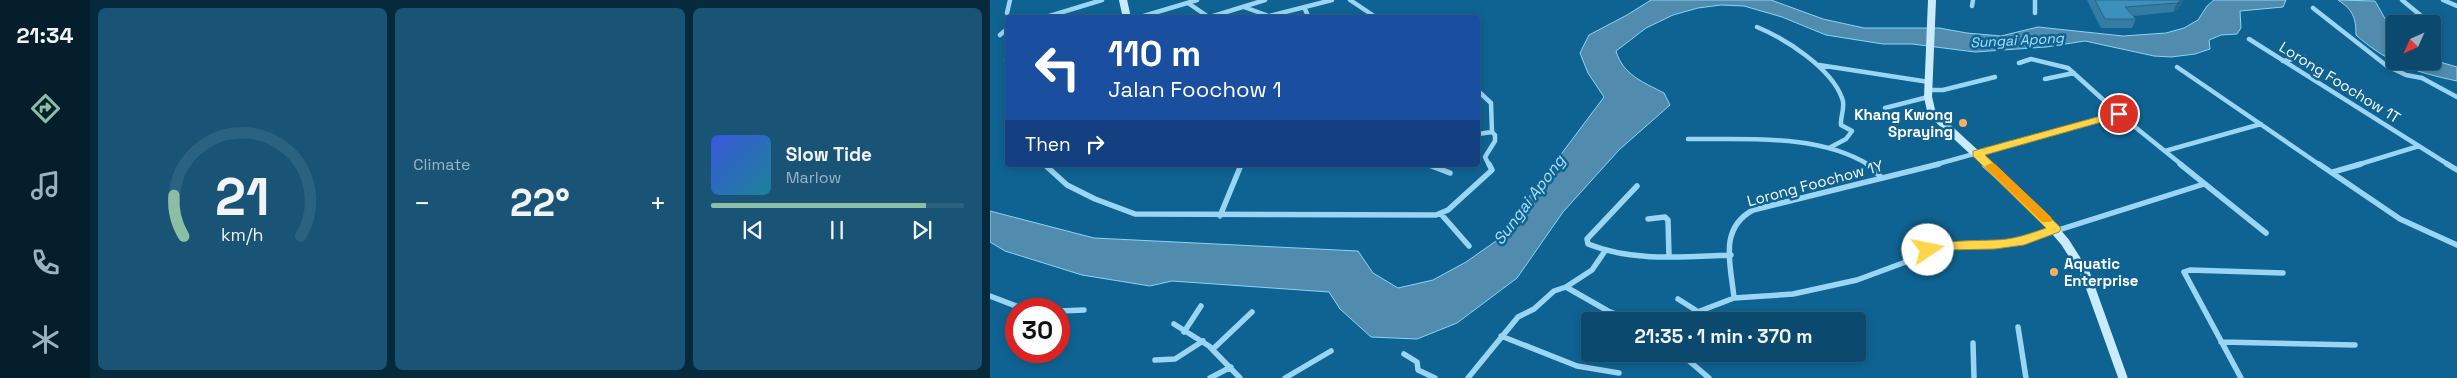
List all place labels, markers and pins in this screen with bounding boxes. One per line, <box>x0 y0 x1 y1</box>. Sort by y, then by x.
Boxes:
pin <box>2098 93 2140 135</box>
place label: Khang Kwong Spraying <box>1854 105 1953 141</box>
marker: Khang Kwong Spraying <box>1957 117 1969 129</box>
place label: Aquatic Enterprise <box>2064 254 2139 290</box>
marker: Aquatic Enterprise <box>2048 266 2060 278</box>

